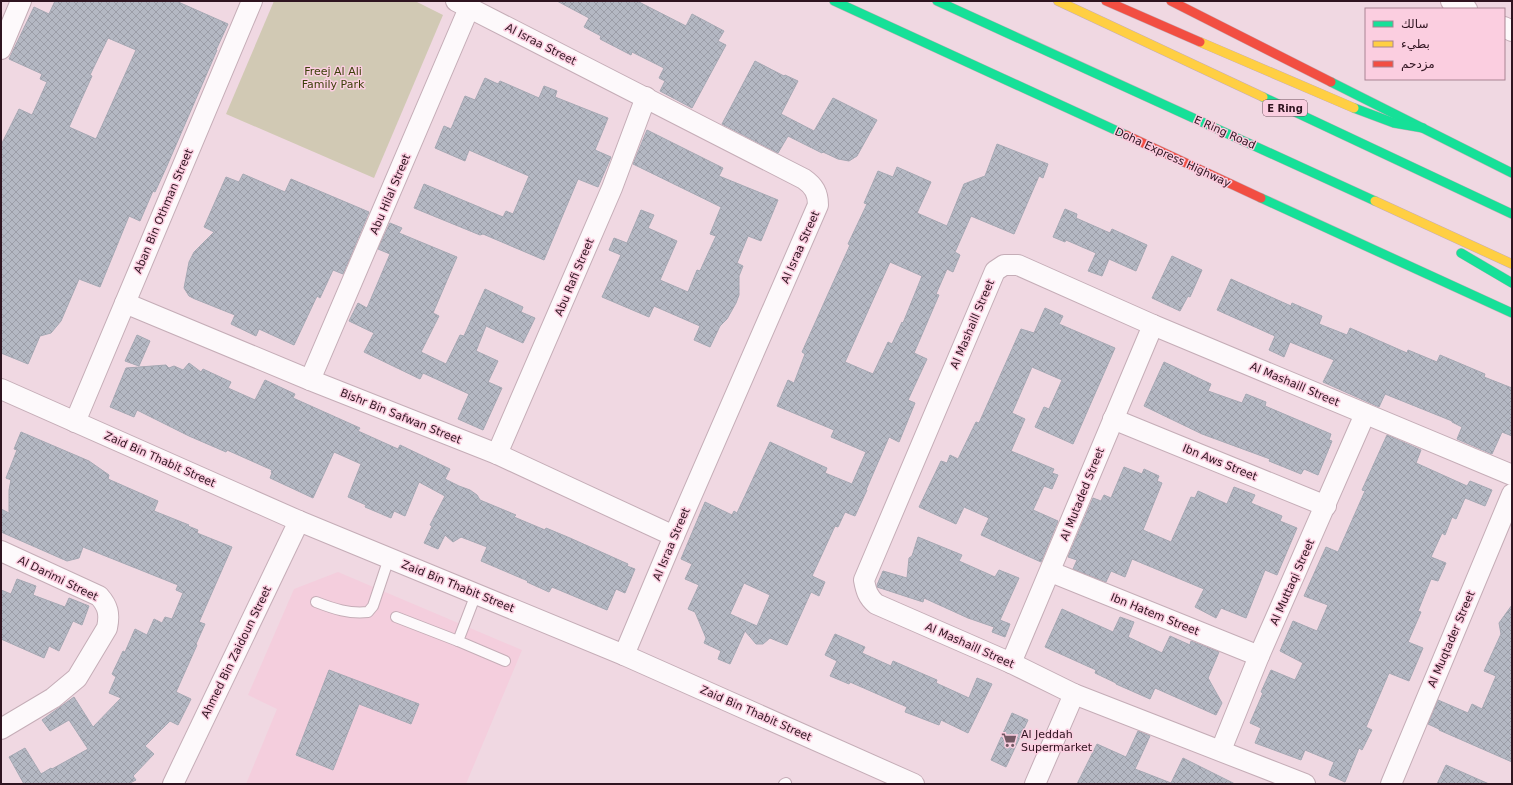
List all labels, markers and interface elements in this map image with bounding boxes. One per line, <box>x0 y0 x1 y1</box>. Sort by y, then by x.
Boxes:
legend <box>1365 8 1505 80</box>
text: سالك <box>1401 17 1428 31</box>
street label: Al Israa Street <box>503 21 579 68</box>
text: بطيء <box>1401 37 1430 51</box>
text: مزدحم <box>1401 57 1435 72</box>
park label: Freej Al Ali Family Park <box>302 65 365 91</box>
road number: E Ring <box>1263 100 1307 116</box>
street label: E Ring Road <box>1192 113 1258 152</box>
street label: Doha Express Highway <box>1113 125 1233 190</box>
street label: Aban Bin Othman Street <box>131 146 196 275</box>
street label: Abu Hilal Street <box>368 151 414 236</box>
street label: Al Israa Street <box>779 208 823 285</box>
street label: Abu Rafi Street <box>552 236 597 318</box>
street label: Al Mashaill Street <box>948 277 997 371</box>
street label: Al Mashaill Street <box>1248 360 1342 409</box>
street label: Bishr Bin Safwan Street <box>338 386 464 447</box>
street label: Zaid Bin Thabit Street <box>102 429 218 490</box>
street label: Ibn Aws Street <box>1181 442 1260 484</box>
street label: Al Mutaded Street <box>1058 445 1107 543</box>
street label: Al Israa Street <box>650 505 693 583</box>
street label: Al Muttaqi Street <box>1268 537 1318 627</box>
street label: Al Darimi Street <box>16 553 101 604</box>
street label: Zaid Bin Thabit Street <box>399 558 517 615</box>
street label: Ahmed Bin Zaidoun Street <box>199 583 274 720</box>
street label: Al Muqtader Street <box>1425 588 1478 690</box>
street label: Ibn Hatem Street <box>1109 591 1202 638</box>
street label: Al Mashaill Street <box>923 620 1017 671</box>
street label: Zaid Bin Thabit Street <box>698 683 814 744</box>
place label: Al Jeddah Supermarket <box>1021 728 1093 754</box>
supermarket icon: Al Jeddah Supermarket <box>1000 731 1018 749</box>

